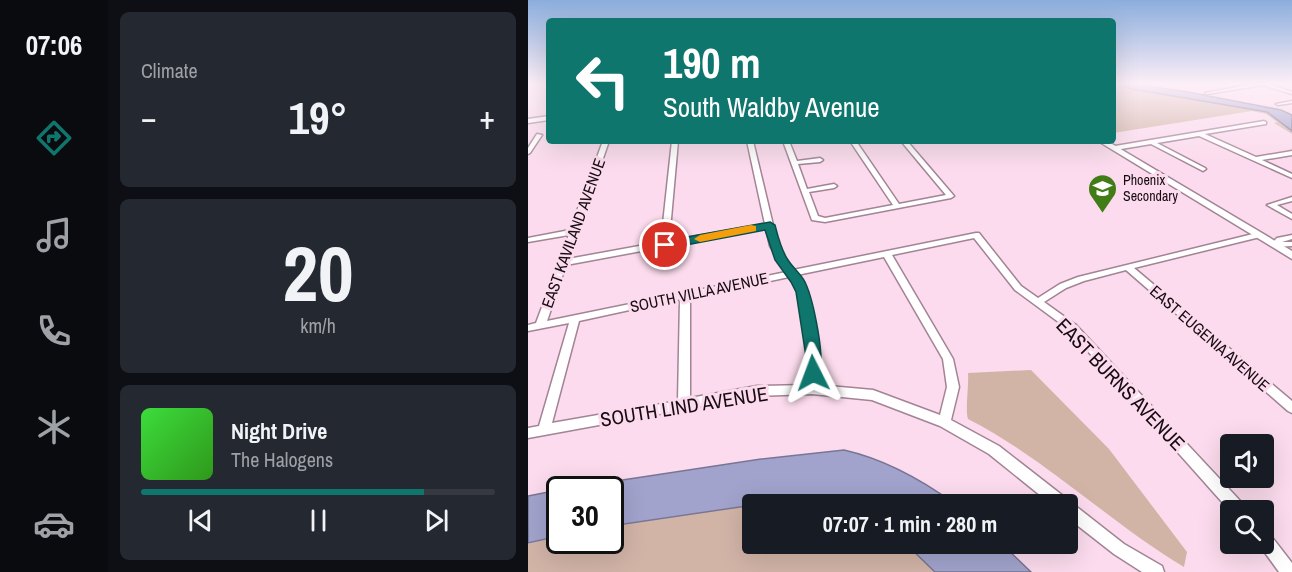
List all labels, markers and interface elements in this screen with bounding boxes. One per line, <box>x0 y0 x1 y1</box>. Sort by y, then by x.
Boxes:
text: 07:06 <box>26 27 82 63</box>
text: 190 m <box>663 35 761 91</box>
icon: left <box>564 42 642 120</box>
text: Climate <box>141 57 198 84</box>
text: 19° <box>288 87 348 148</box>
text: South Waldby Avenue <box>663 89 880 125</box>
text: − <box>141 95 157 139</box>
text: + <box>479 95 495 139</box>
icon: directions <box>33 117 75 159</box>
street label: EAST KAVILAND AVENUE <box>536 155 610 311</box>
place label: Phoenix Secondary <box>1123 171 1178 205</box>
school or university icon: Phoenix Secondary <box>1086 172 1118 214</box>
icon: music <box>33 214 75 256</box>
pin <box>639 219 690 270</box>
text: 20 <box>282 220 354 325</box>
icon: arrive <box>648 228 681 261</box>
street label: SOUTH VILLA AVENUE <box>628 267 770 317</box>
street label: EAST EUGENIA AVENUE <box>1145 280 1275 396</box>
icon: phone <box>33 310 75 352</box>
text: km/h <box>300 312 336 339</box>
street label: EAST BURNS AVENUE <box>1051 312 1191 456</box>
position arrow <box>781 341 845 405</box>
street label: SOUTH LIND AVENUE <box>598 379 770 433</box>
icon: climate <box>33 406 75 448</box>
text: Night Drive <box>231 416 327 446</box>
map controls <box>1220 434 1274 554</box>
button: sound <box>1220 434 1274 488</box>
text: The Halogens <box>231 446 333 473</box>
speed limit sign: 30 <box>546 476 624 554</box>
button: search <box>1220 500 1274 554</box>
icon: car <box>33 503 75 545</box>
icon: previous <box>184 504 217 537</box>
icon: pause <box>302 504 335 537</box>
icon: next <box>420 504 453 537</box>
text: 07:07 · 1 min · 280 m <box>823 509 997 539</box>

